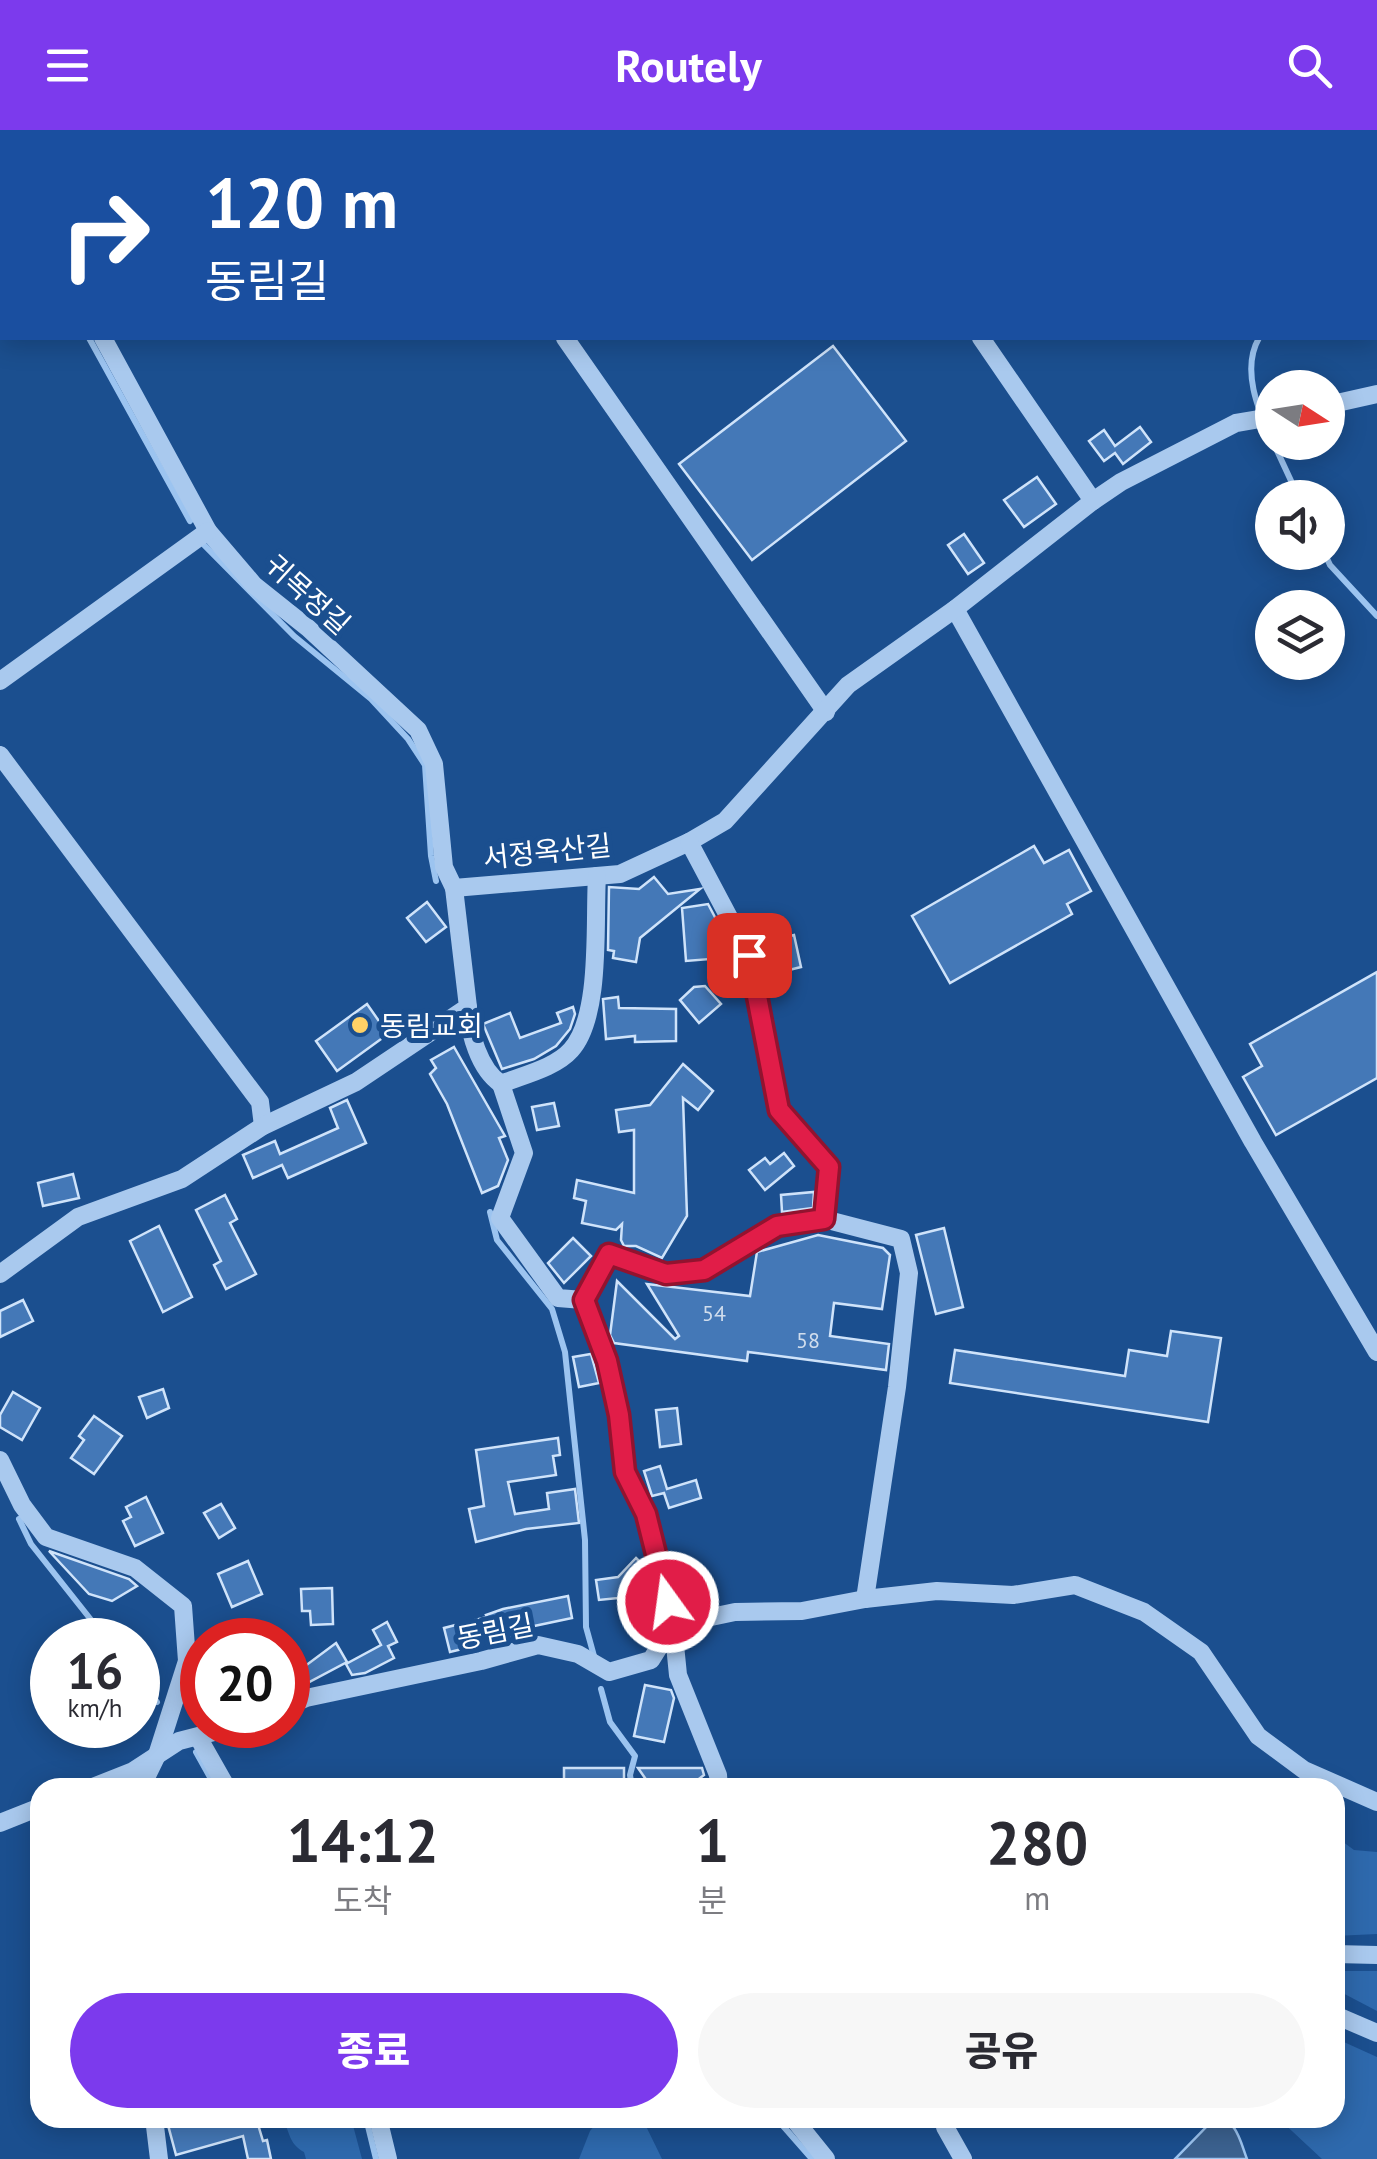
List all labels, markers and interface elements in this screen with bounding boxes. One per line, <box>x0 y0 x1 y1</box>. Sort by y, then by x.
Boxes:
text: Routely <box>615 36 762 94</box>
icon: menu <box>40 38 95 93</box>
icon: search <box>1282 38 1337 93</box>
text: 120 m <box>205 157 398 247</box>
icon: right <box>40 170 170 300</box>
text: 동림길 <box>205 251 329 309</box>
north arrow <box>1255 370 1345 460</box>
map controls <box>1255 370 1345 680</box>
button: sound <box>1255 480 1345 570</box>
street label: 귀목정길 <box>257 546 359 642</box>
button: layers <box>1255 590 1345 680</box>
street label: 서정옥산길 <box>481 826 613 876</box>
pin <box>707 913 792 998</box>
icon: arrive <box>722 928 777 983</box>
place label: 동림교회 <box>380 1007 483 1044</box>
marker: 동림교회 <box>349 1014 371 1036</box>
house number: 54 <box>702 1299 726 1327</box>
house number: 58 <box>796 1326 820 1354</box>
position arrow <box>616 1550 720 1654</box>
street label: 동림길 <box>454 1605 536 1657</box>
speed limit sign: 20 <box>180 1618 310 1748</box>
text: 16 <box>67 1638 123 1703</box>
text: km/h <box>68 1692 122 1724</box>
text: 14:12 <box>287 1801 439 1879</box>
text: 1 <box>696 1801 730 1879</box>
text: 280 <box>986 1803 1088 1881</box>
text: m <box>1024 1877 1050 1919</box>
text: 도착 <box>333 1879 392 1921</box>
text: 분 <box>698 1879 727 1921</box>
button: 종료 <box>70 1993 678 2108</box>
button: 공유 <box>698 1993 1305 2108</box>

